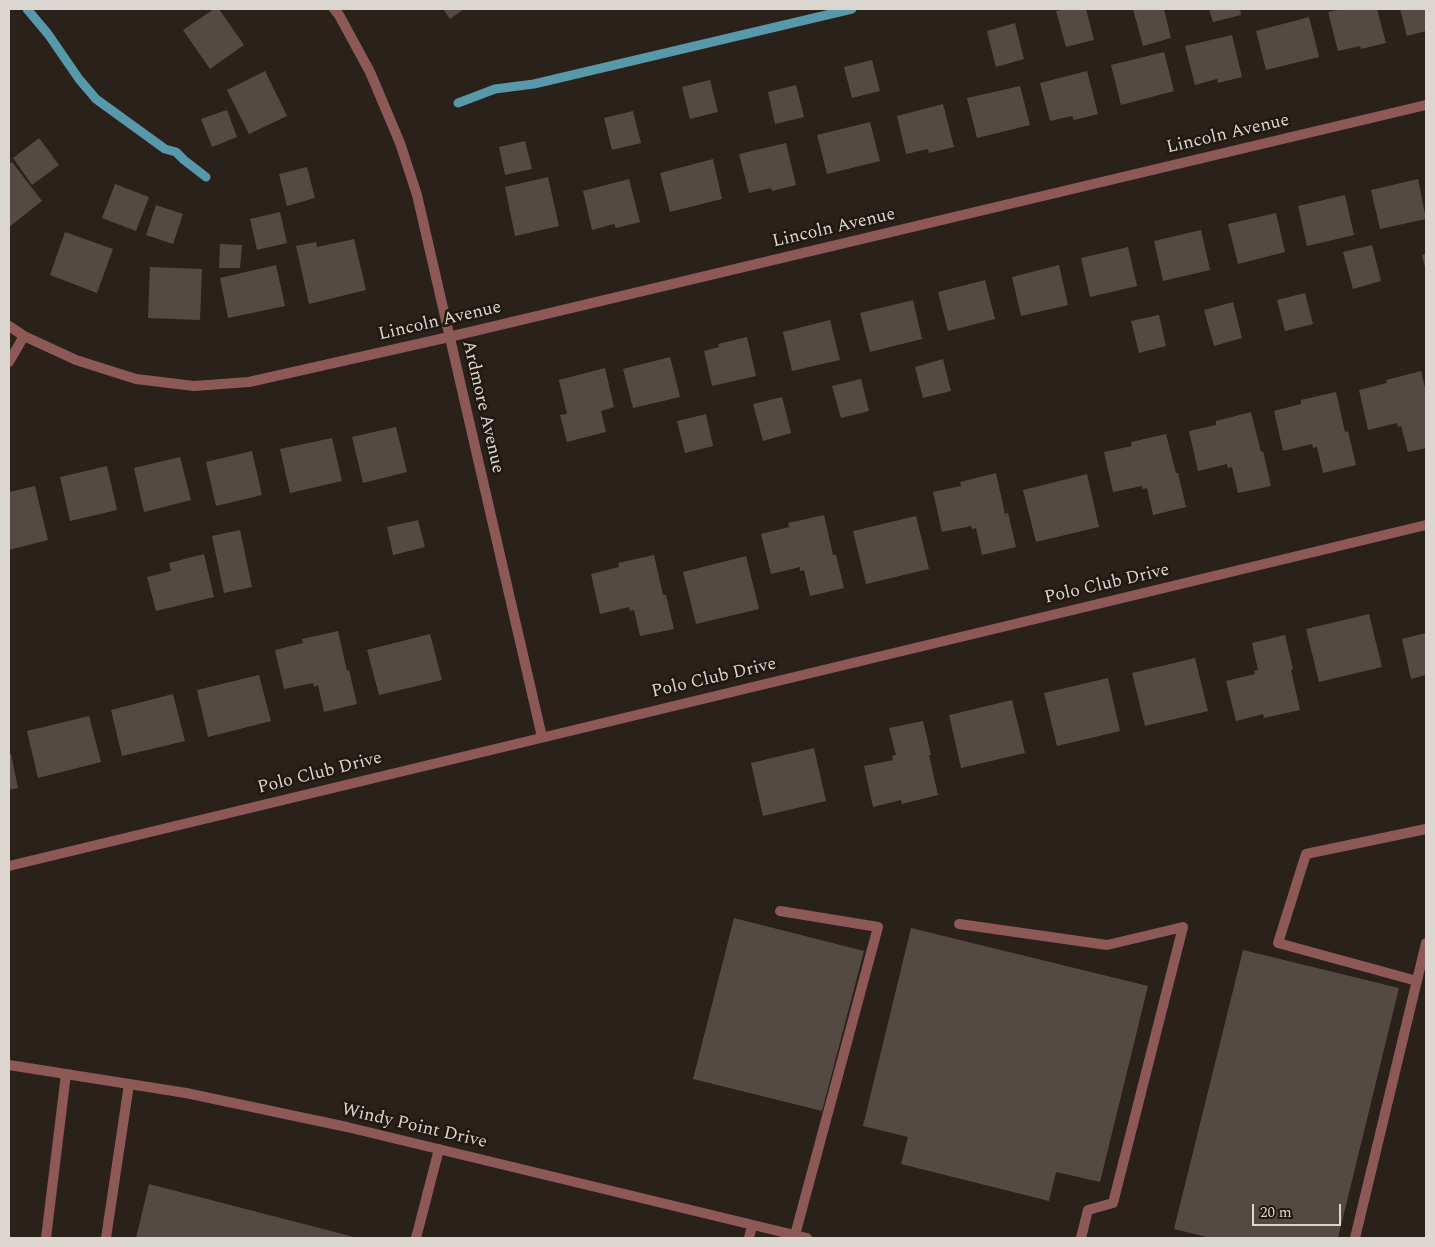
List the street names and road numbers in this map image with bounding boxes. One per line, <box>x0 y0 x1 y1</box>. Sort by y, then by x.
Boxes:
street label: Lincoln Avenue <box>1164 110 1292 160</box>
street label: Lincoln Avenue <box>770 204 898 254</box>
street label: Lincoln Avenue <box>376 297 504 347</box>
street label: Ardmore Avenue <box>456 338 508 476</box>
street label: Polo Club Drive <box>1042 560 1172 610</box>
street label: Polo Club Drive <box>649 654 779 704</box>
street label: Polo Club Drive <box>256 748 384 800</box>
street label: Windy Point Drive <box>339 1100 489 1154</box>

